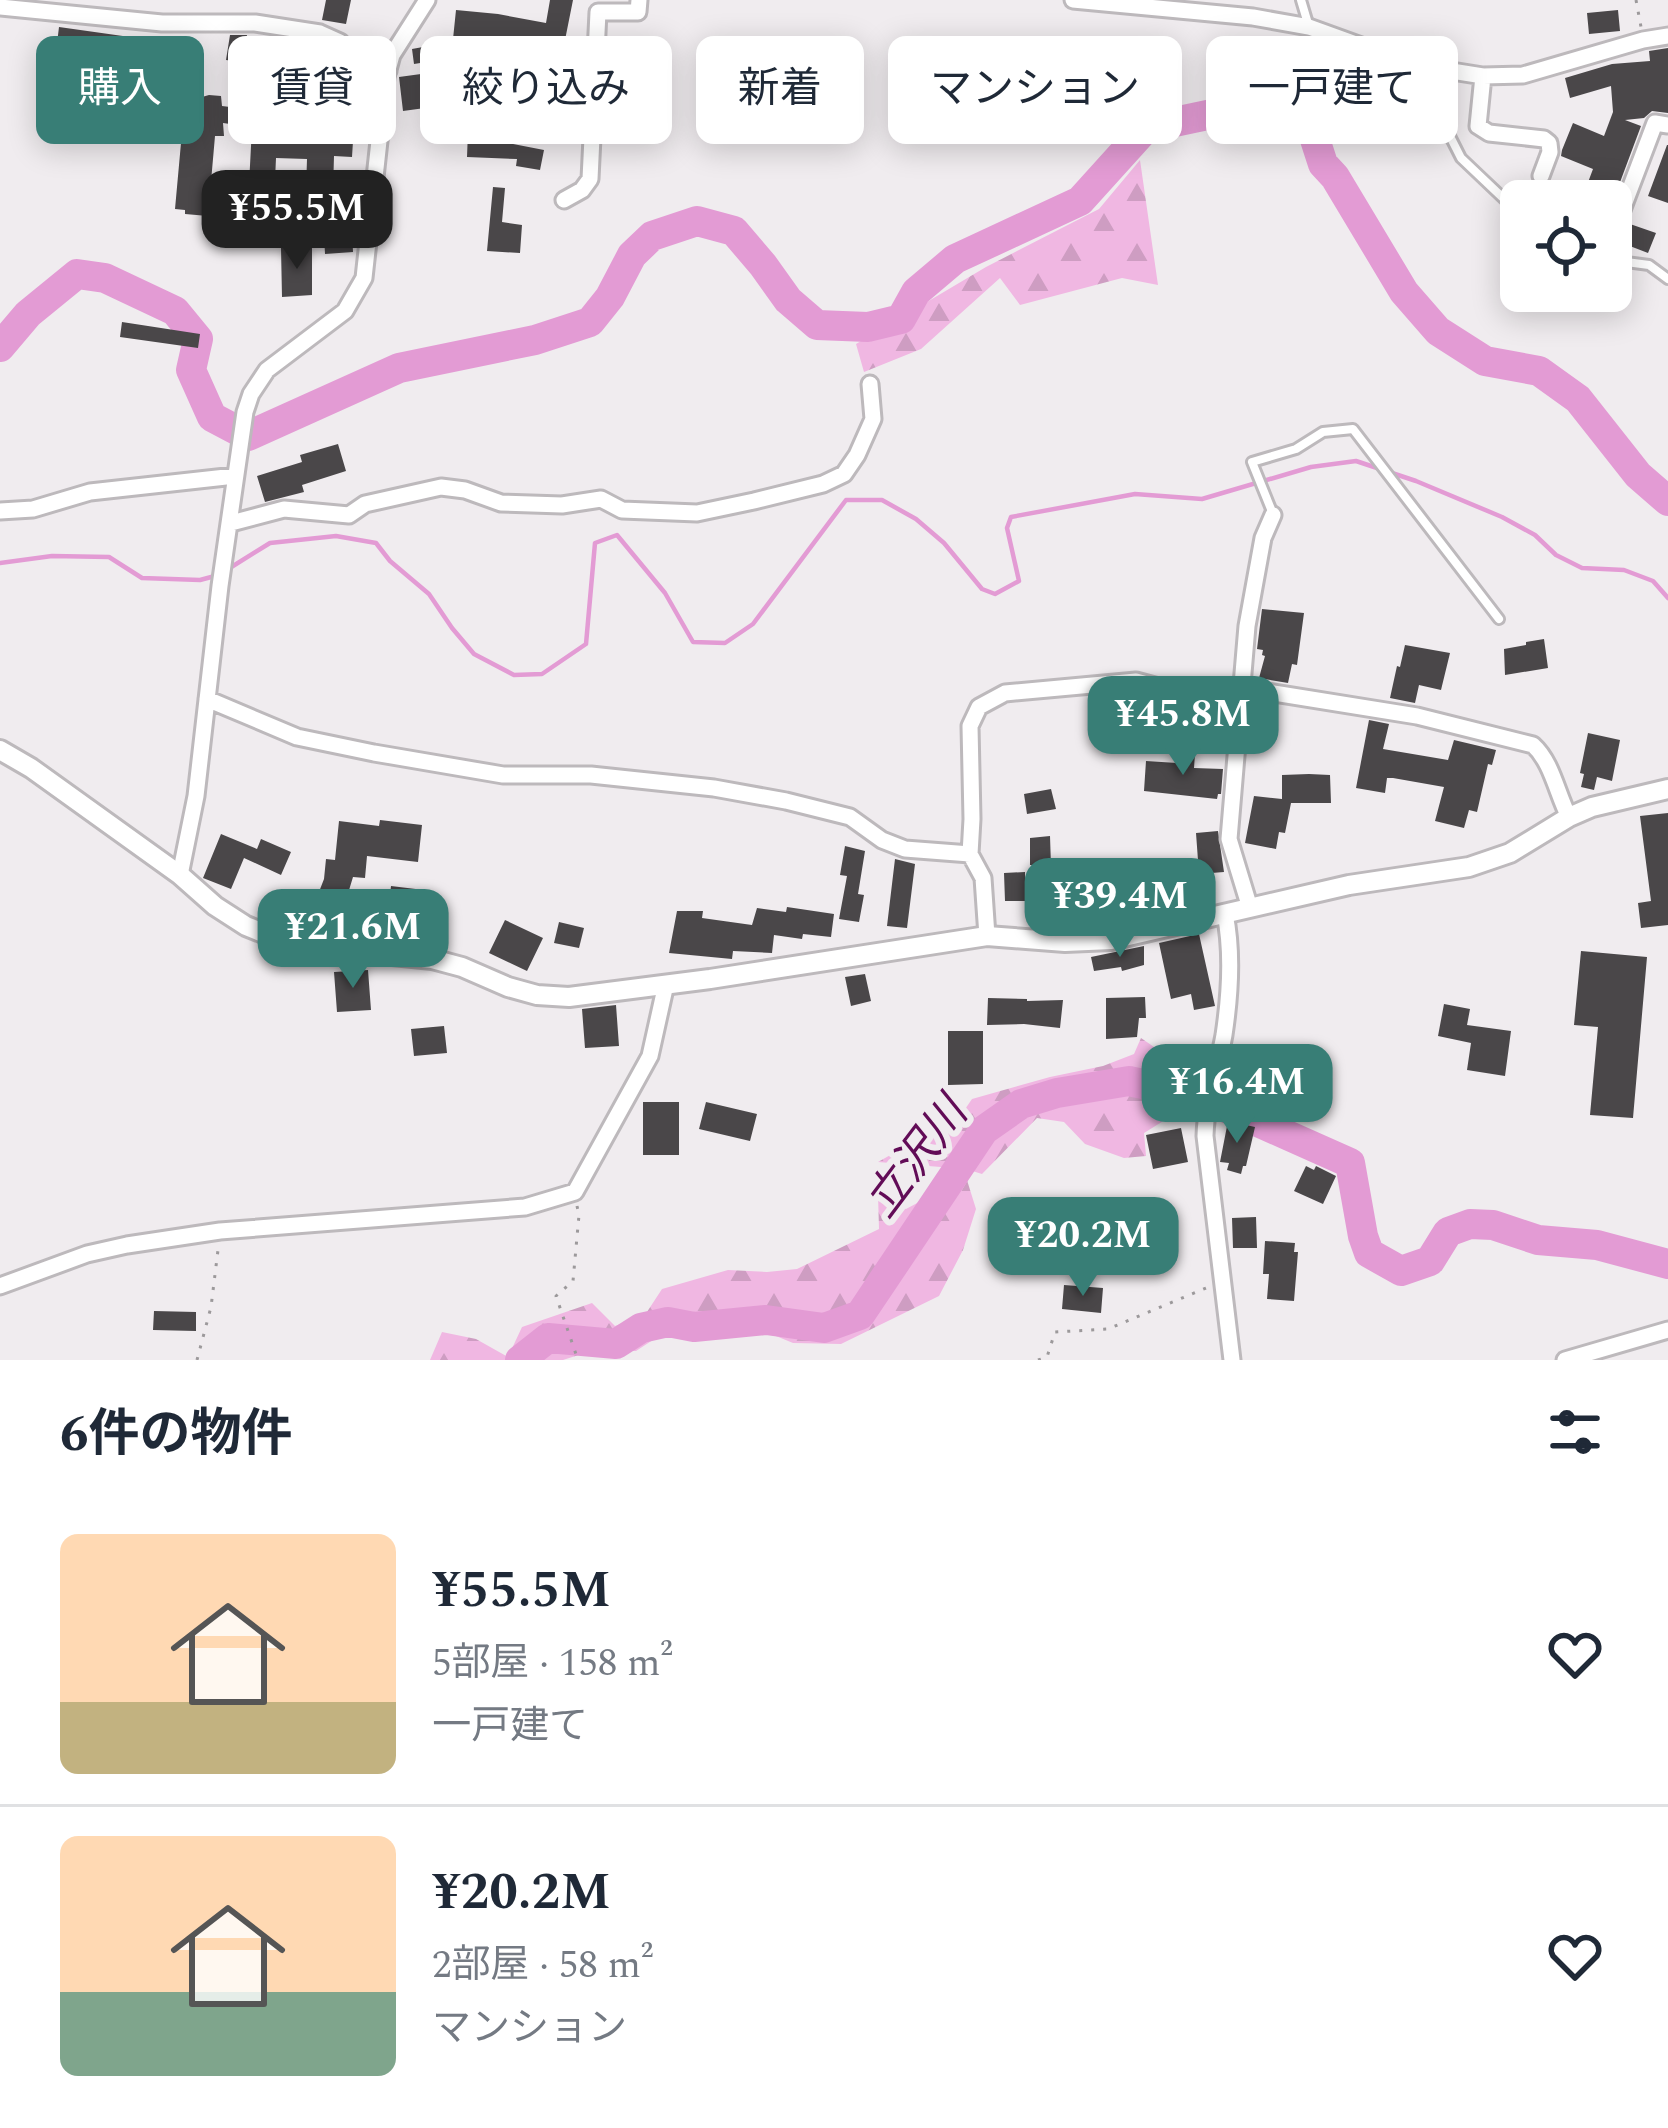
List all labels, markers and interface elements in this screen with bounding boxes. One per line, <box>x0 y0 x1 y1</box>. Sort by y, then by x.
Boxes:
chip: 購入 <box>36 36 204 144</box>
chip: 賃貸 <box>228 36 396 144</box>
chip: 絞り込み <box>420 36 672 144</box>
chip: 新着 <box>696 36 864 144</box>
chip: マンション <box>888 36 1182 144</box>
chip: 一戸建て <box>1206 36 1458 144</box>
pin: ¥55.5M <box>199 170 395 272</box>
text: ¥55.5M <box>229 179 365 238</box>
map controls <box>1500 180 1632 312</box>
button: locate <box>1500 180 1632 312</box>
pin: ¥45.8M <box>1085 676 1281 778</box>
text: ¥45.8M <box>1115 685 1251 744</box>
pin: ¥39.4M <box>1022 858 1218 960</box>
text: ¥39.4M <box>1052 867 1188 926</box>
pin: ¥21.6M <box>255 889 451 991</box>
text: ¥21.6M <box>285 898 421 957</box>
pin: ¥16.4M <box>1139 1044 1335 1146</box>
text: ¥16.4M <box>1169 1053 1305 1112</box>
water label: 立沢川 <box>849 1080 988 1233</box>
pin: ¥20.2M <box>985 1197 1181 1299</box>
text: ¥20.2M <box>1015 1206 1151 1265</box>
text: 6件の物件 <box>60 1396 293 1474</box>
icon: filters <box>1542 1399 1608 1465</box>
text: ¥55.5M <box>432 1552 611 1630</box>
icon: home <box>156 1582 300 1726</box>
icon: heart <box>1542 1621 1608 1687</box>
text: 5部屋 · 158 m² <box>432 1634 673 1693</box>
text: 一戸建て <box>432 1697 588 1756</box>
text: ¥20.2M <box>432 1854 611 1932</box>
icon: home <box>156 1884 300 2028</box>
icon: heart <box>1542 1923 1608 1989</box>
text: 2部屋 · 58 m² <box>432 1936 653 1995</box>
text: マンション <box>432 1999 627 2058</box>

